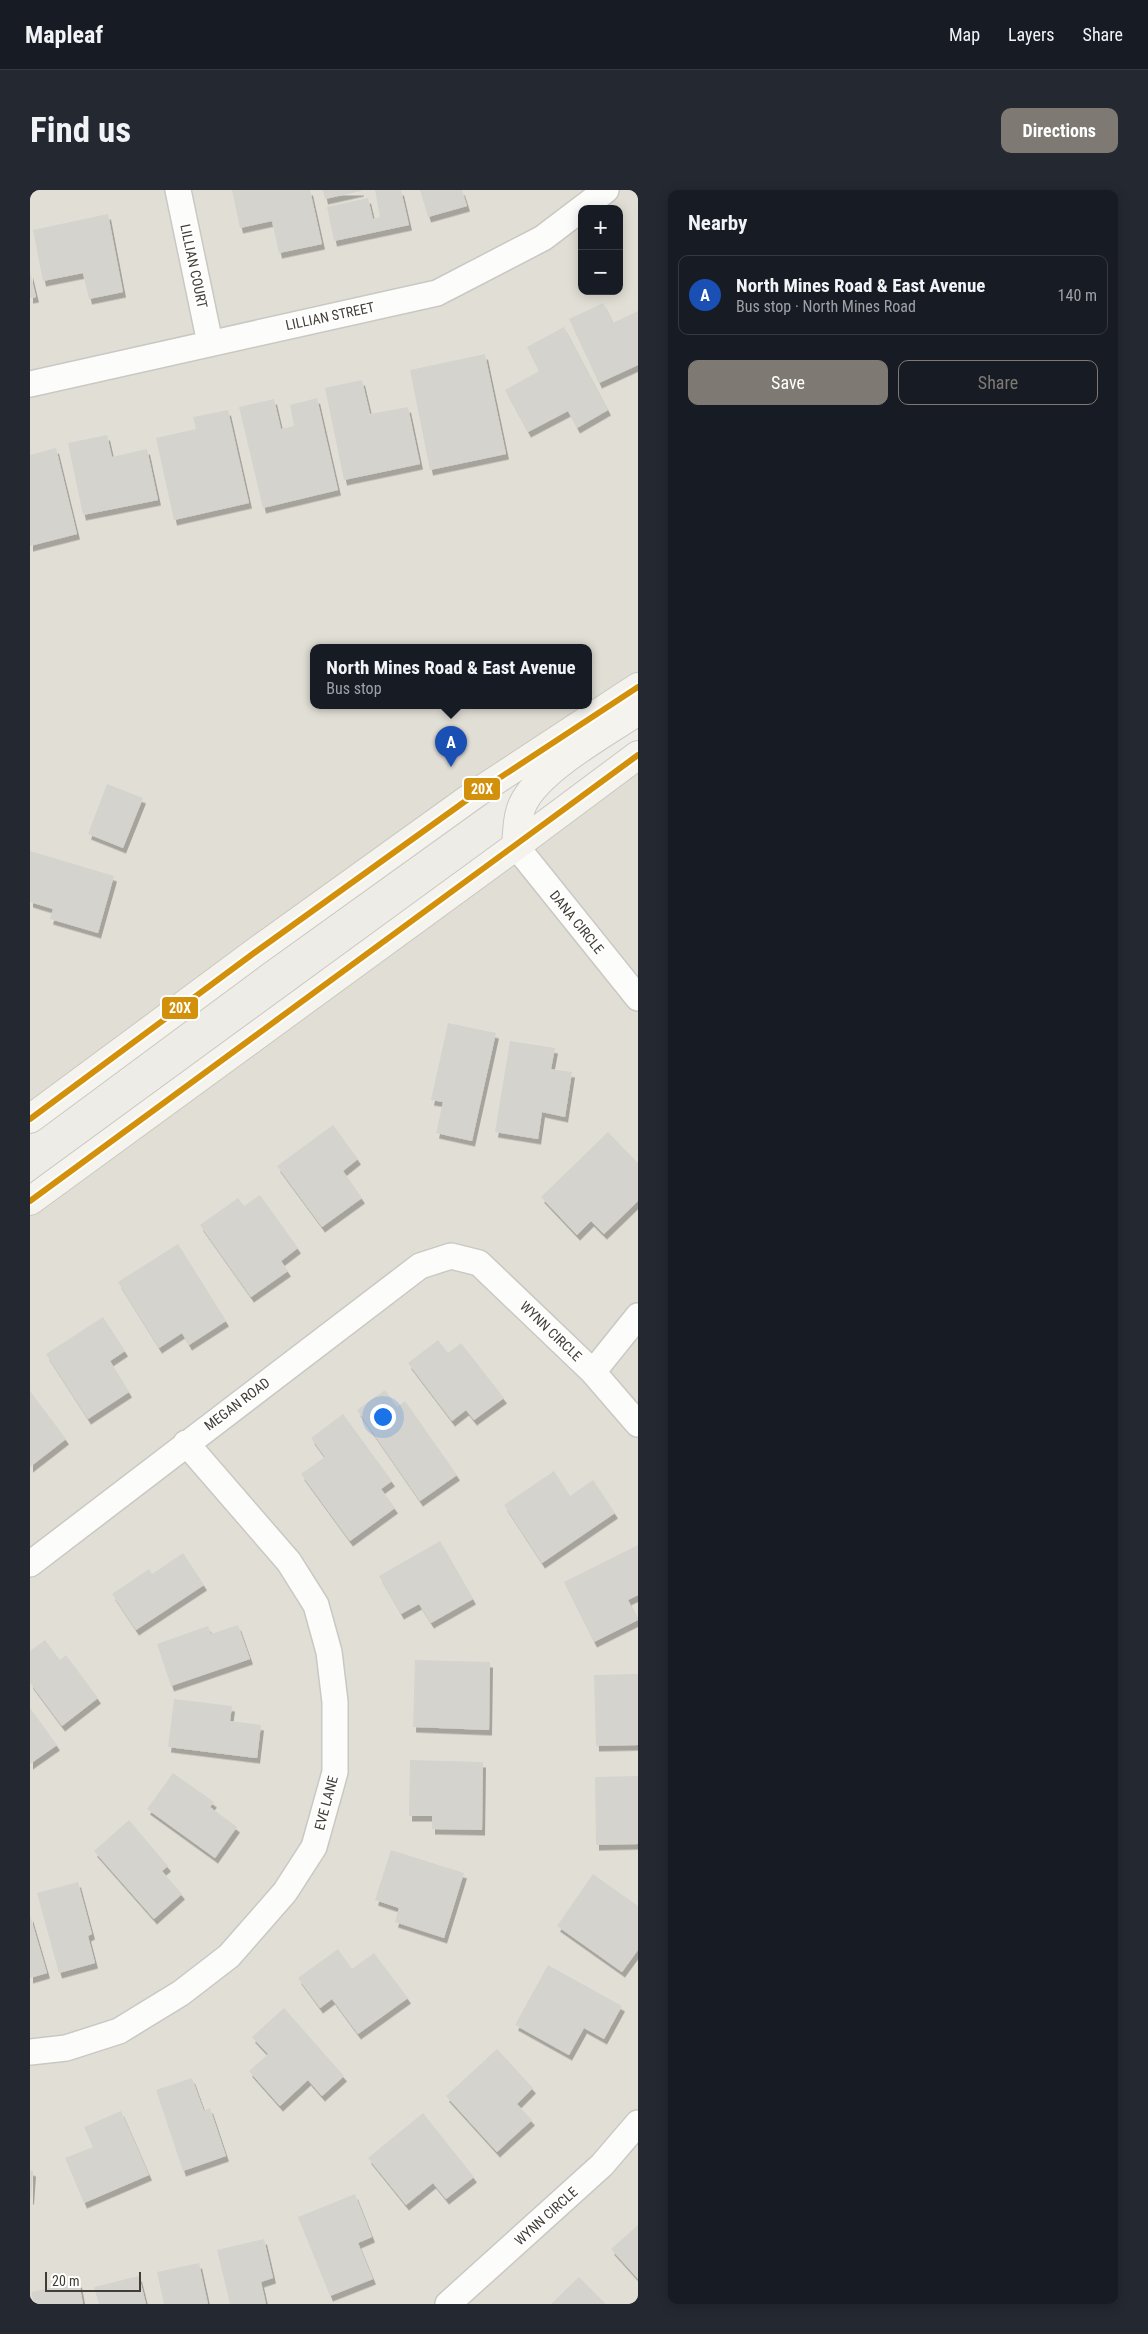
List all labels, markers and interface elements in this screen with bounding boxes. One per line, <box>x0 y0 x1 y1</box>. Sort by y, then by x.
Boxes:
text: Mapleaf <box>25 21 103 49</box>
text: Map <box>949 24 980 45</box>
text: Layers <box>1008 24 1055 45</box>
text: Share <box>1083 24 1123 45</box>
button: Directions <box>1001 108 1118 153</box>
text: Find us <box>30 110 131 151</box>
map controls <box>578 205 623 295</box>
button: + <box>578 205 623 250</box>
text: Nearby <box>688 211 747 235</box>
street label: LILLIAN COURT <box>177 223 211 309</box>
button: − <box>578 250 623 295</box>
text: North Mines Road & East Avenue <box>736 274 985 297</box>
text: A <box>700 286 710 305</box>
text: 140 m <box>1058 286 1097 305</box>
text: Bus stop · North Mines Road <box>736 297 916 316</box>
street label: LILLIAN STREET <box>284 299 376 333</box>
button: Save <box>688 360 888 405</box>
button: Share <box>898 360 1098 405</box>
popup <box>310 644 592 709</box>
text: North Mines Road & East Avenue <box>326 656 576 679</box>
text: Bus stop <box>326 679 382 698</box>
pin: A <box>435 726 467 767</box>
line badge: 20X <box>463 777 501 801</box>
text: 20X <box>471 781 493 797</box>
street label: DANA CIRCLE <box>547 887 607 957</box>
line badge: 20X <box>161 996 199 1020</box>
text: 20X <box>169 1000 191 1016</box>
street label: WYNN CIRCLE <box>517 1298 585 1364</box>
street label: MEGAN ROAD <box>201 1374 273 1434</box>
your location <box>370 1404 396 1430</box>
street label: EVE LANE <box>311 1774 341 1832</box>
street label: WYNN CIRCLE <box>511 2184 581 2248</box>
scale bar <box>45 2269 141 2292</box>
text: 20 m <box>52 2273 80 2289</box>

